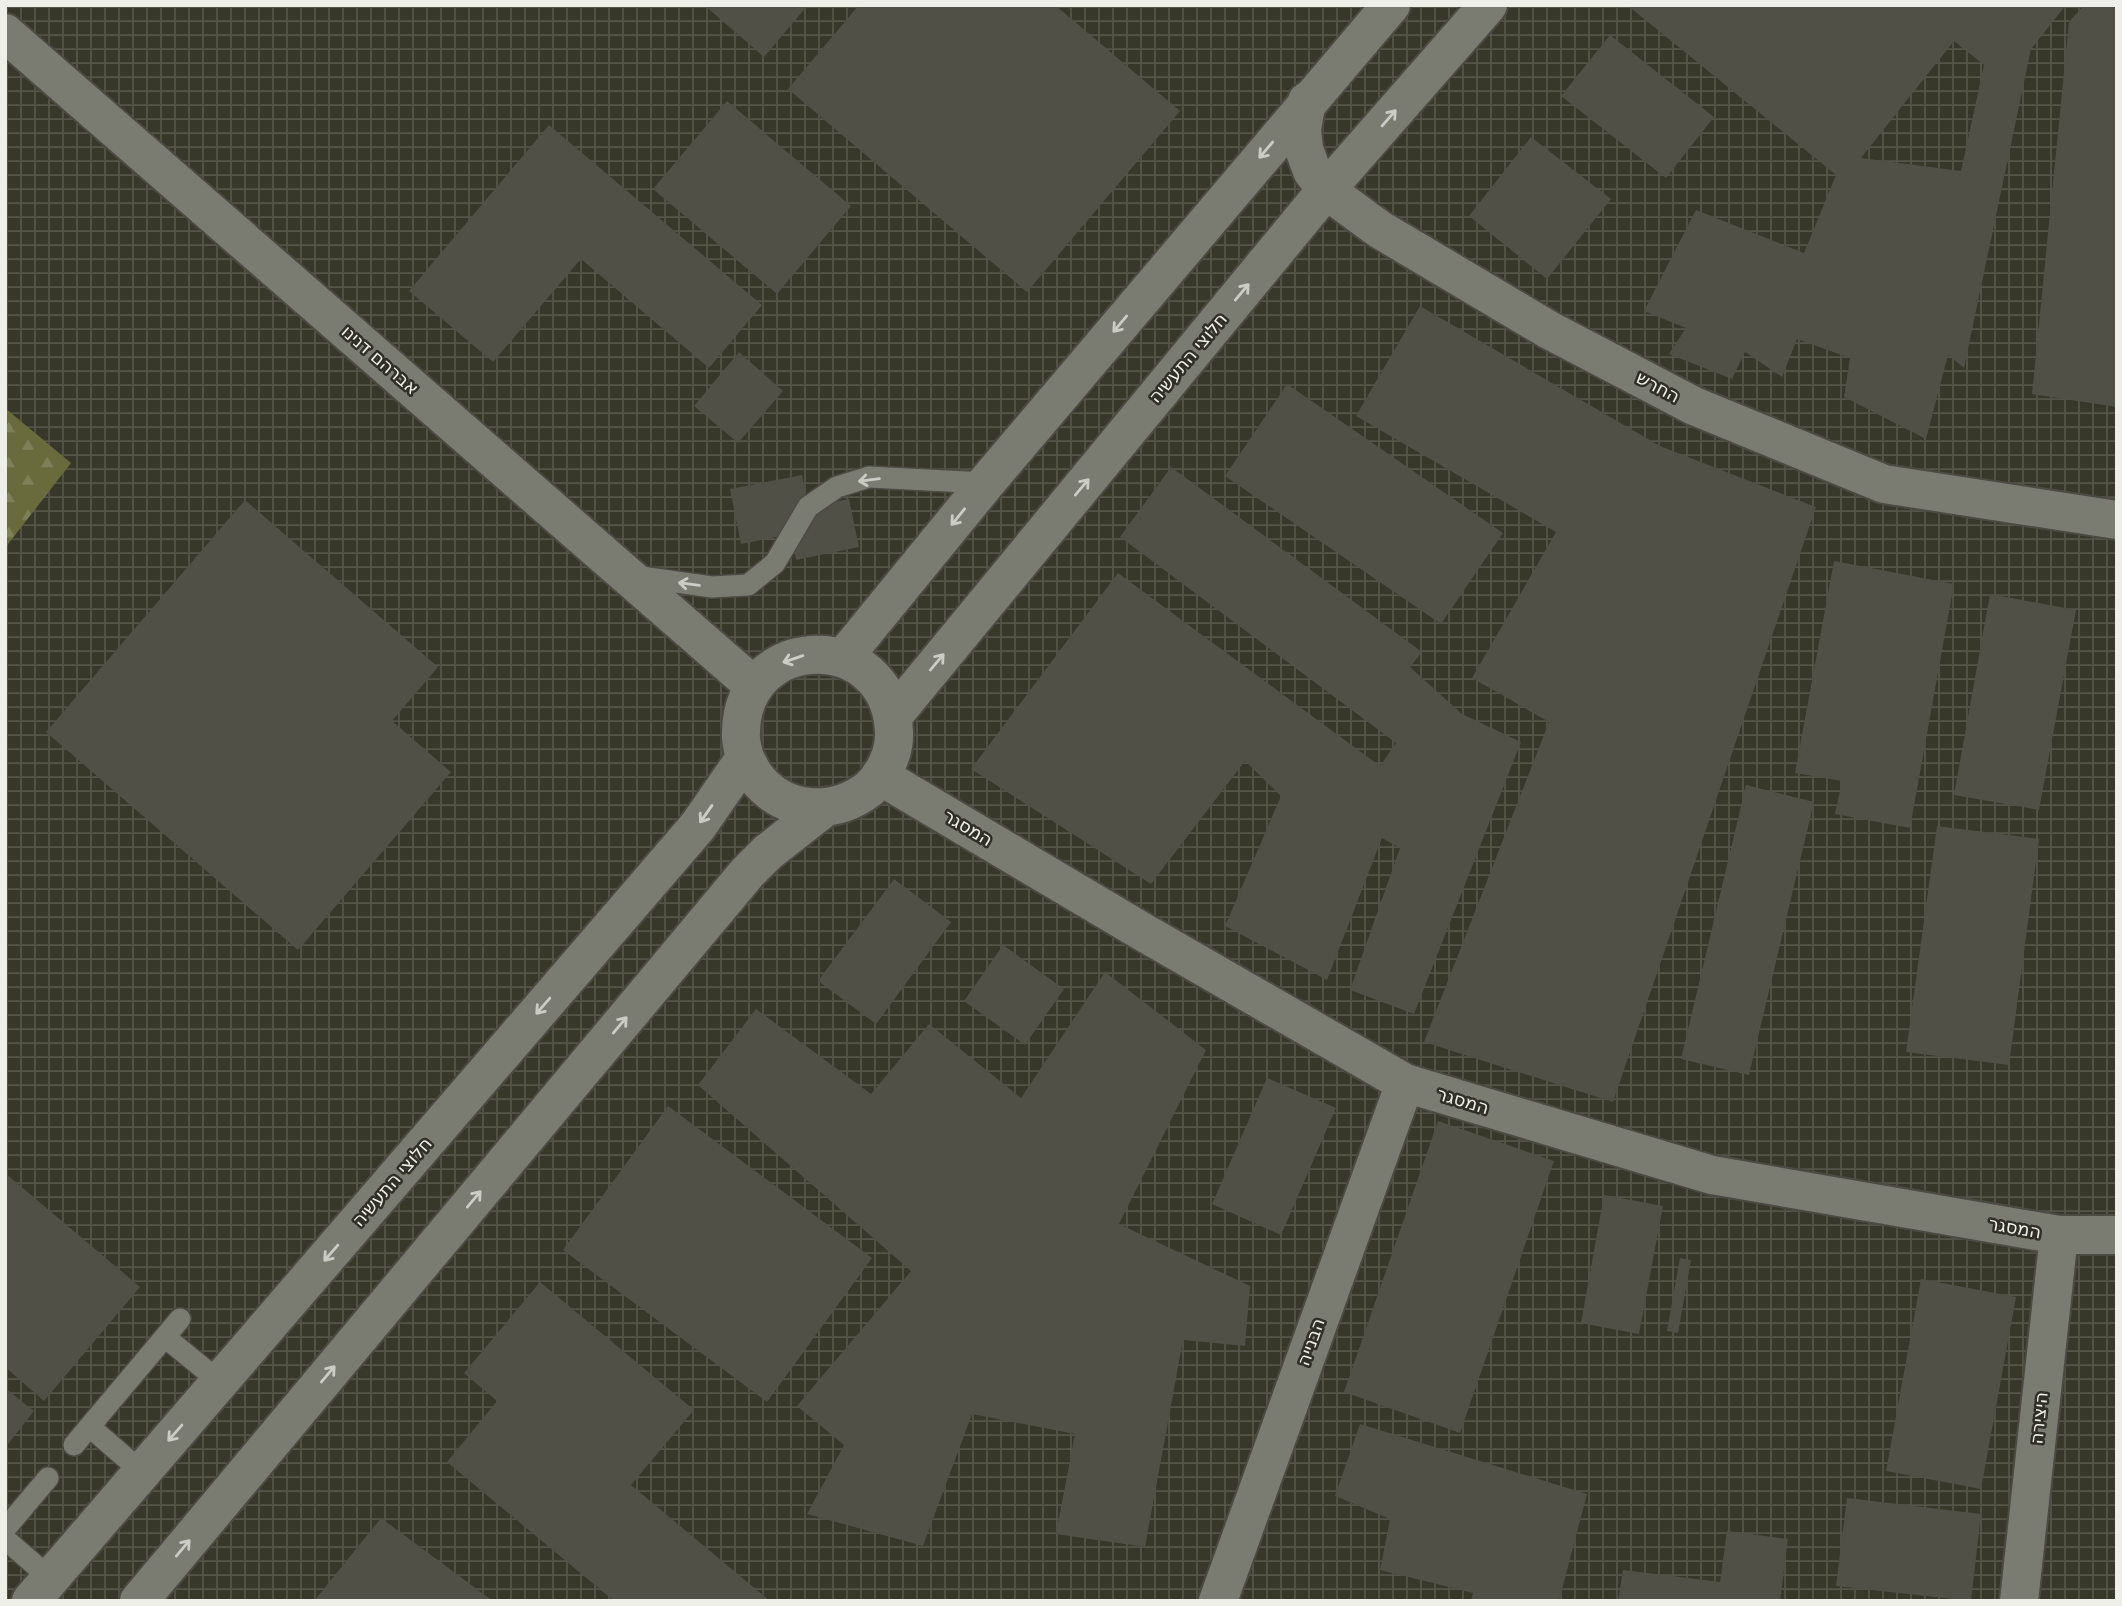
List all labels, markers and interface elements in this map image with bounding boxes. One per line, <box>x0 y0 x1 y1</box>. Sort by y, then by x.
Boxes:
one-way arrow <box>1381 110 1397 128</box>
one-way arrow <box>1258 140 1274 158</box>
one-way arrow <box>1235 284 1250 302</box>
street label: חלוצי התעשיה <box>1144 309 1231 407</box>
one-way arrow <box>1112 315 1128 333</box>
street label: אברהם דנינו <box>338 320 423 399</box>
street label: החרש <box>1633 366 1684 407</box>
one-way arrow <box>858 473 881 486</box>
one-way arrow <box>1074 478 1090 496</box>
one-way arrow <box>950 508 966 526</box>
one-way arrow <box>678 577 701 590</box>
one-way arrow <box>783 654 805 666</box>
one-way arrow <box>929 654 945 672</box>
one-way arrow <box>699 804 713 823</box>
street label: המסגר <box>940 805 996 850</box>
one-way arrow <box>535 997 551 1015</box>
one-way arrow <box>612 1016 628 1034</box>
street label: המסגר <box>1435 1083 1492 1118</box>
street label: חלוצי התעשיה <box>347 1133 436 1230</box>
one-way arrow <box>467 1191 482 1209</box>
street label: המסגר <box>1987 1213 2043 1242</box>
one-way arrow <box>323 1243 339 1261</box>
street label: הבנייה <box>1292 1315 1329 1369</box>
one-way arrow <box>321 1365 336 1383</box>
street label: היצירה <box>2025 1391 2052 1445</box>
one-way arrow <box>167 1424 183 1442</box>
one-way arrow <box>175 1540 190 1558</box>

